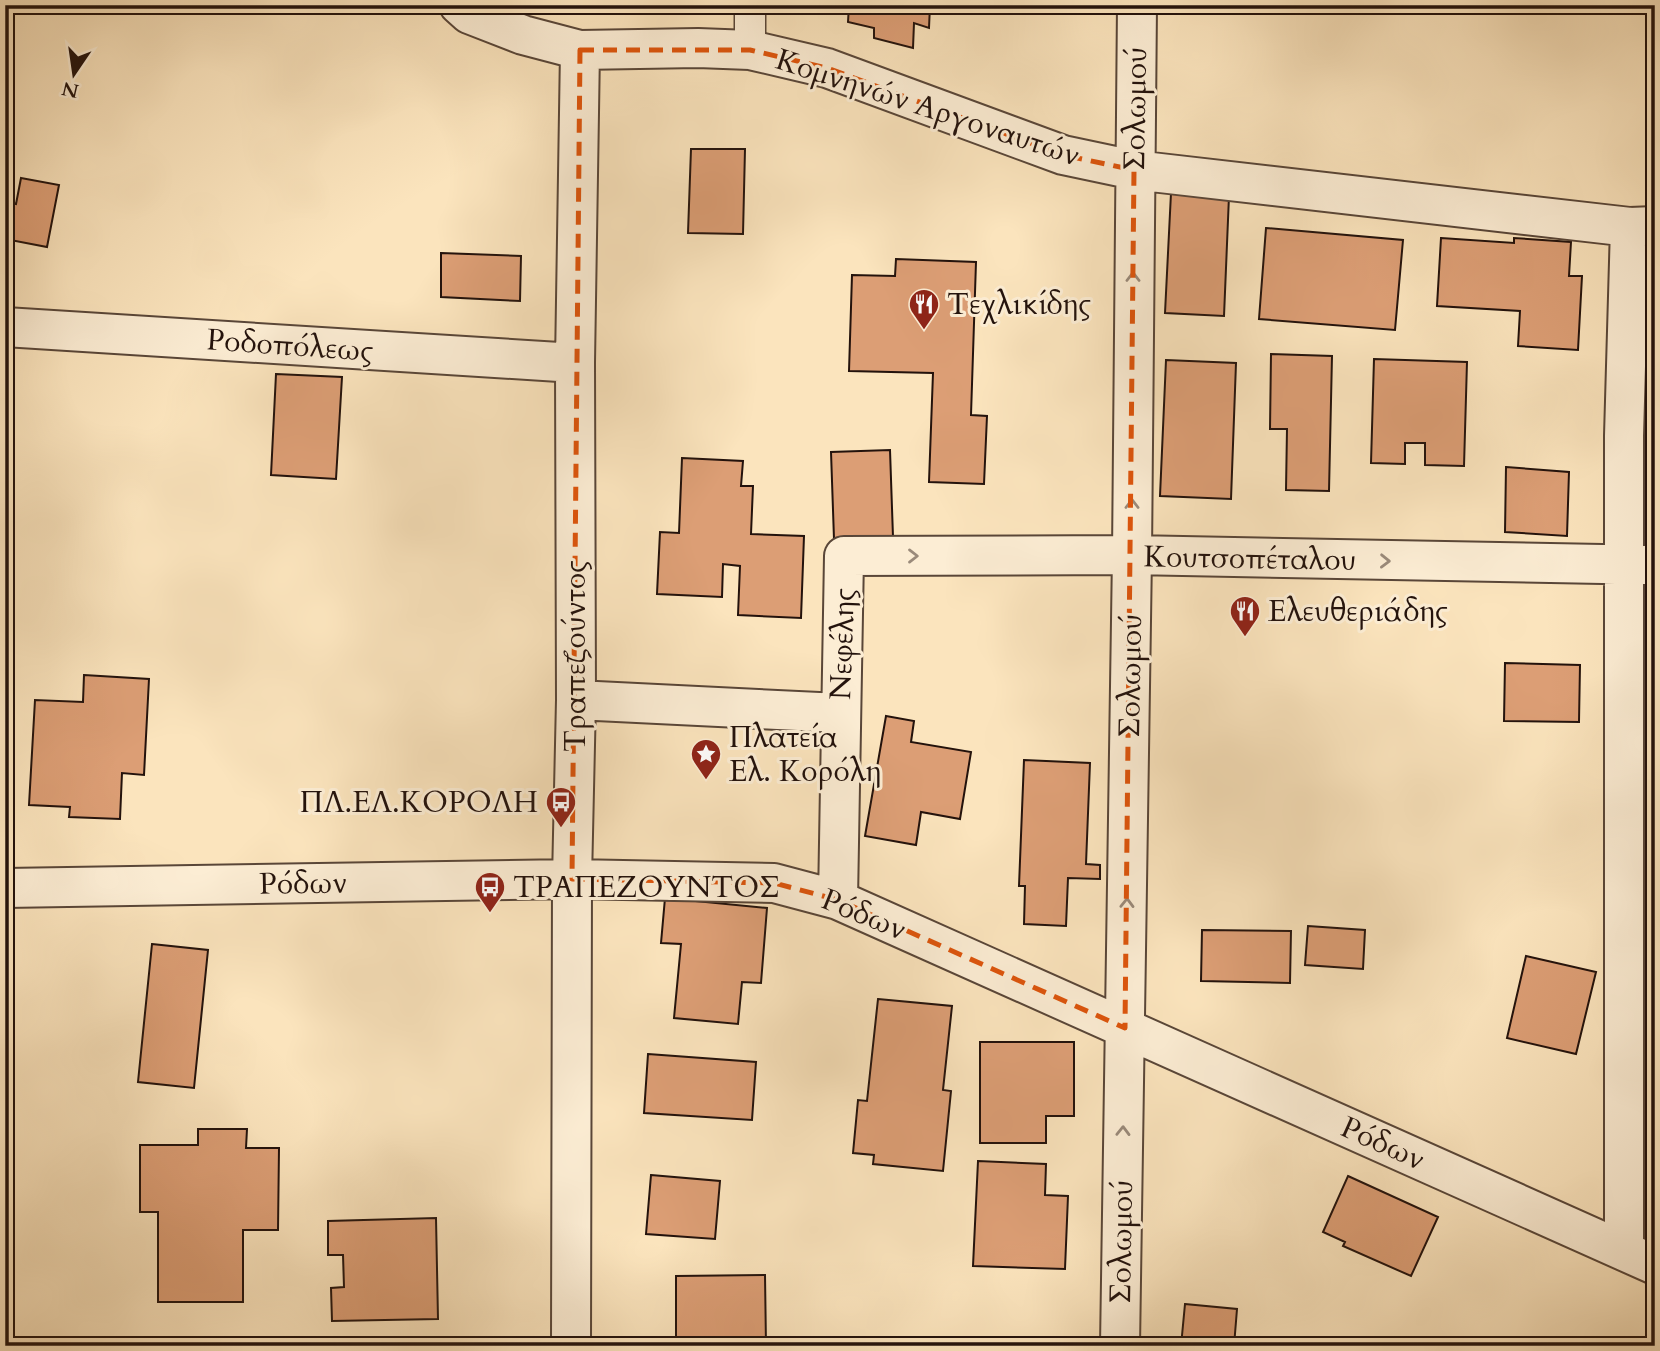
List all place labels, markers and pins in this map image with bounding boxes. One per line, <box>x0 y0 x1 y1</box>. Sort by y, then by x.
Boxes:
place label: Τεχλικίδης <box>947 284 1091 325</box>
restaurant icon: Τεχλικίδης <box>907 287 941 331</box>
place label: Ελευθεριάδης <box>1268 591 1448 632</box>
restaurant icon: Ελευθεριάδης <box>1228 594 1262 638</box>
place label: Πλατεία Ελ. Κορόλη <box>729 717 881 792</box>
place icon: Πλατεία Ελ. Κορόλη <box>689 737 723 781</box>
place label: ΠΛ.ΕΛ.ΚΟΡΟΛΗ <box>300 782 538 823</box>
bus stop icon: ΠΛ.ΕΛ.ΚΟΡΟΛΗ <box>544 785 578 829</box>
place label: ΤΡΑΠΕΖΟΥΝΤΟΣ <box>513 867 780 908</box>
bus stop icon: ΤΡΑΠΕΖΟΥΝΤΟΣ <box>473 870 507 914</box>

